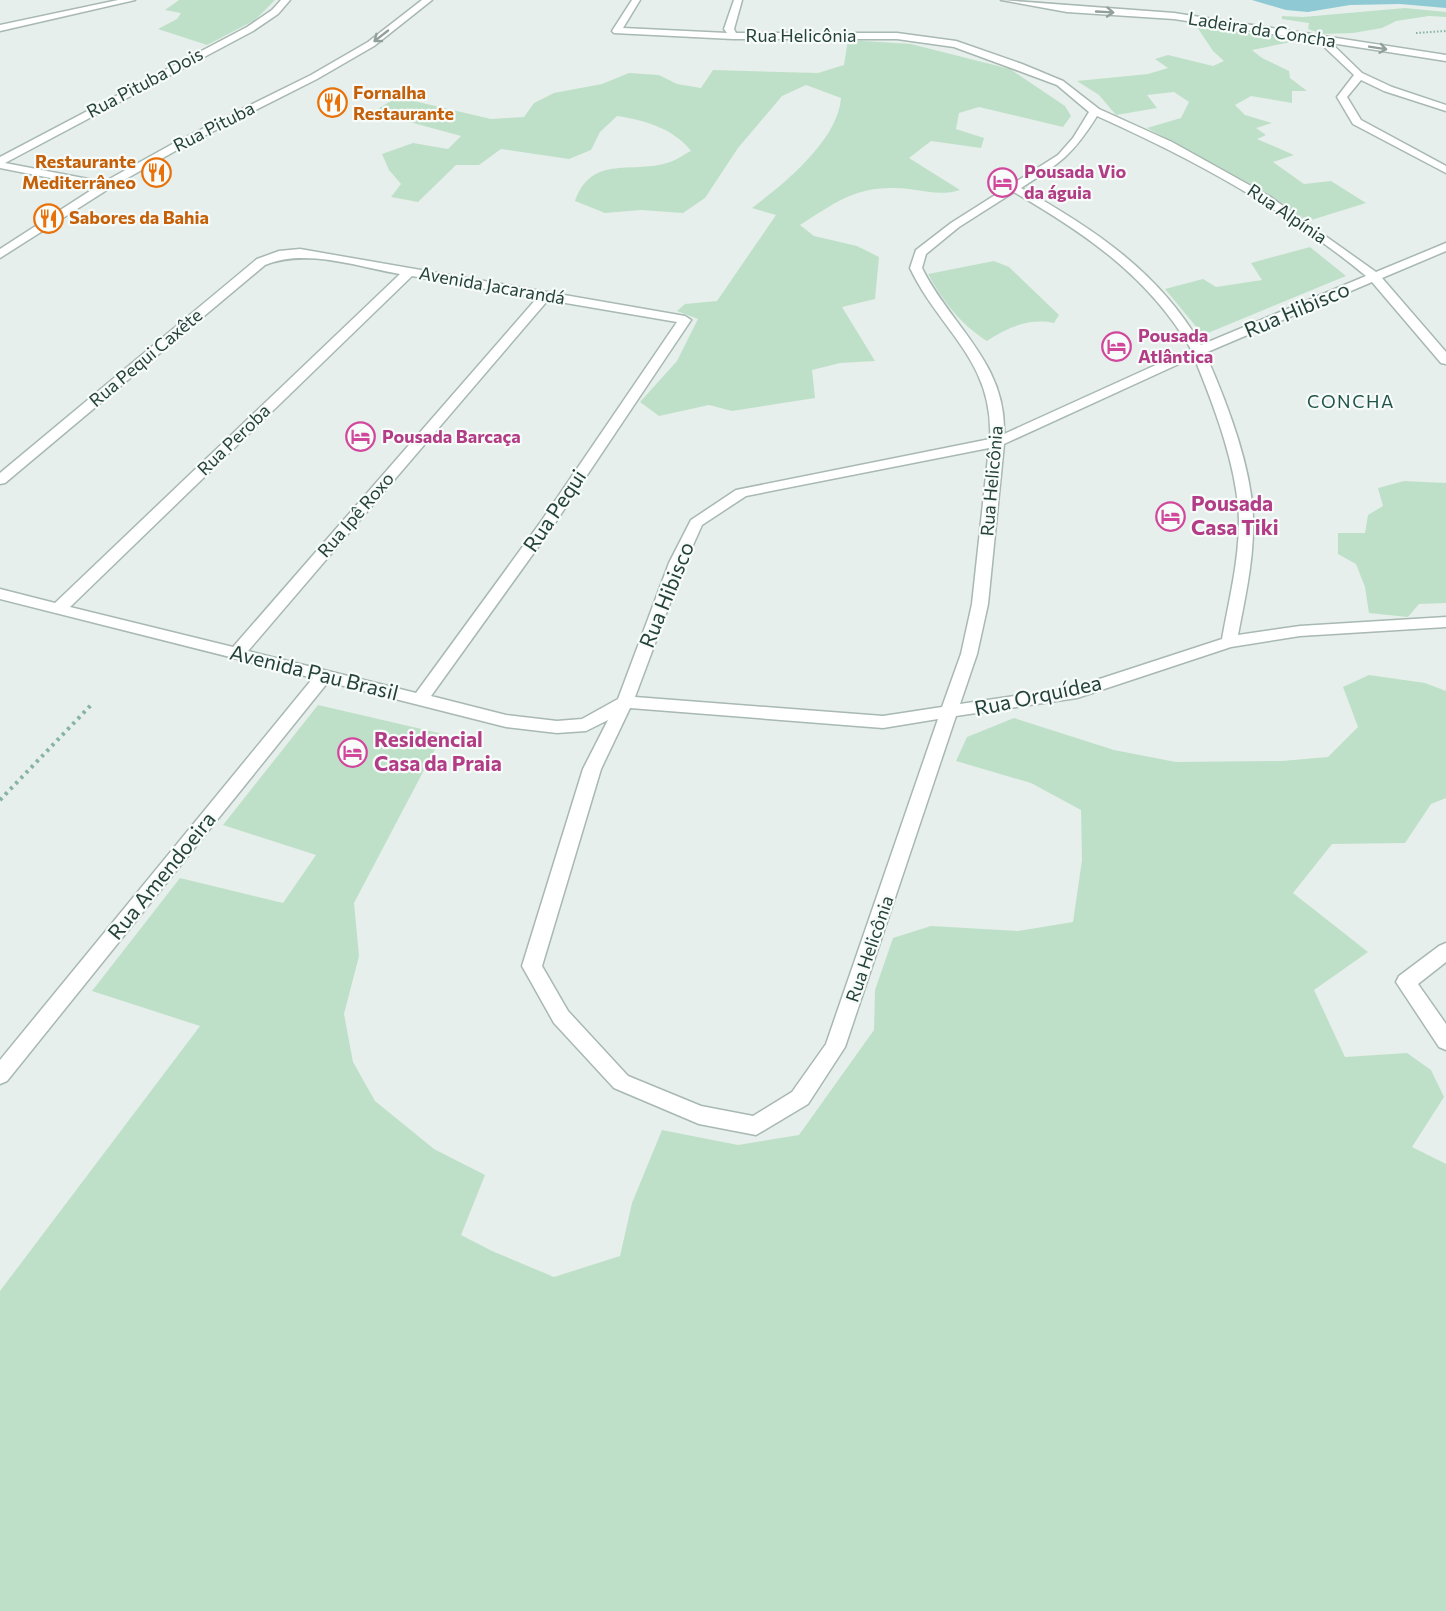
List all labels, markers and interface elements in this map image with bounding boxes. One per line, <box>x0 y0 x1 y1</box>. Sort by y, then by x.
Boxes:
one-way arrow <box>1094 6 1114 17</box>
street label: Ladeira da Concha <box>1187 6 1338 52</box>
street label: Rua Helicônia <box>745 24 857 46</box>
one-way arrow <box>374 29 390 42</box>
street label: Rua Pituba Dois <box>83 42 206 122</box>
one-way arrow <box>1368 42 1388 53</box>
place label: Fornalha Restaurante <box>353 81 454 124</box>
restaurant icon: Fornalha Restaurante <box>316 87 348 119</box>
street label: Rua Pituba <box>169 96 258 156</box>
place label: Restaurante Mediterrâneo <box>22 150 136 193</box>
restaurant icon: Restaurante Mediterrâneo <box>141 156 173 188</box>
place label: Pousada Vio da águia <box>1024 160 1127 203</box>
hotel icon: Pousada Vio da águia <box>987 166 1019 198</box>
street label: Rua Alpínia <box>1243 178 1332 248</box>
restaurant icon: Sabores da Bahia <box>32 202 64 234</box>
place label: Sabores da Bahia <box>69 206 209 228</box>
street label: Avenida Jacarandá <box>417 261 567 309</box>
street label: Rua Hibisco <box>1240 275 1353 342</box>
street label: Rua Pequi Caxête <box>84 303 206 411</box>
place label: Pousada Atlântica <box>1138 324 1213 367</box>
hotel icon: Pousada Atlântica <box>1101 330 1133 362</box>
district label: CONCHA <box>1307 390 1395 412</box>
street label: Rua Peroba <box>192 399 274 480</box>
hotel icon: Pousada Barcaça <box>345 421 377 453</box>
place label: Pousada Barcaça <box>382 425 521 447</box>
street label: Rua Helicônia <box>975 425 1007 537</box>
street label: Rua Pequi <box>517 464 590 556</box>
street label: Rua Ipê Roxo <box>312 467 398 561</box>
place label: Pousada Casa Tiki <box>1191 490 1279 539</box>
hotel icon: Pousada Casa Tiki <box>1154 500 1186 532</box>
street label: Rua Hibisco <box>633 538 698 651</box>
street label: Avenida Pau Brasil <box>228 639 401 705</box>
street label: Rua Orquídea <box>972 669 1104 720</box>
place label: Residencial Casa da Praia <box>374 726 502 775</box>
hotel icon: Residencial Casa da Praia <box>337 736 369 768</box>
street label: Rua Amendoeira <box>102 806 220 944</box>
street label: Rua Helicônia <box>841 893 898 1005</box>

